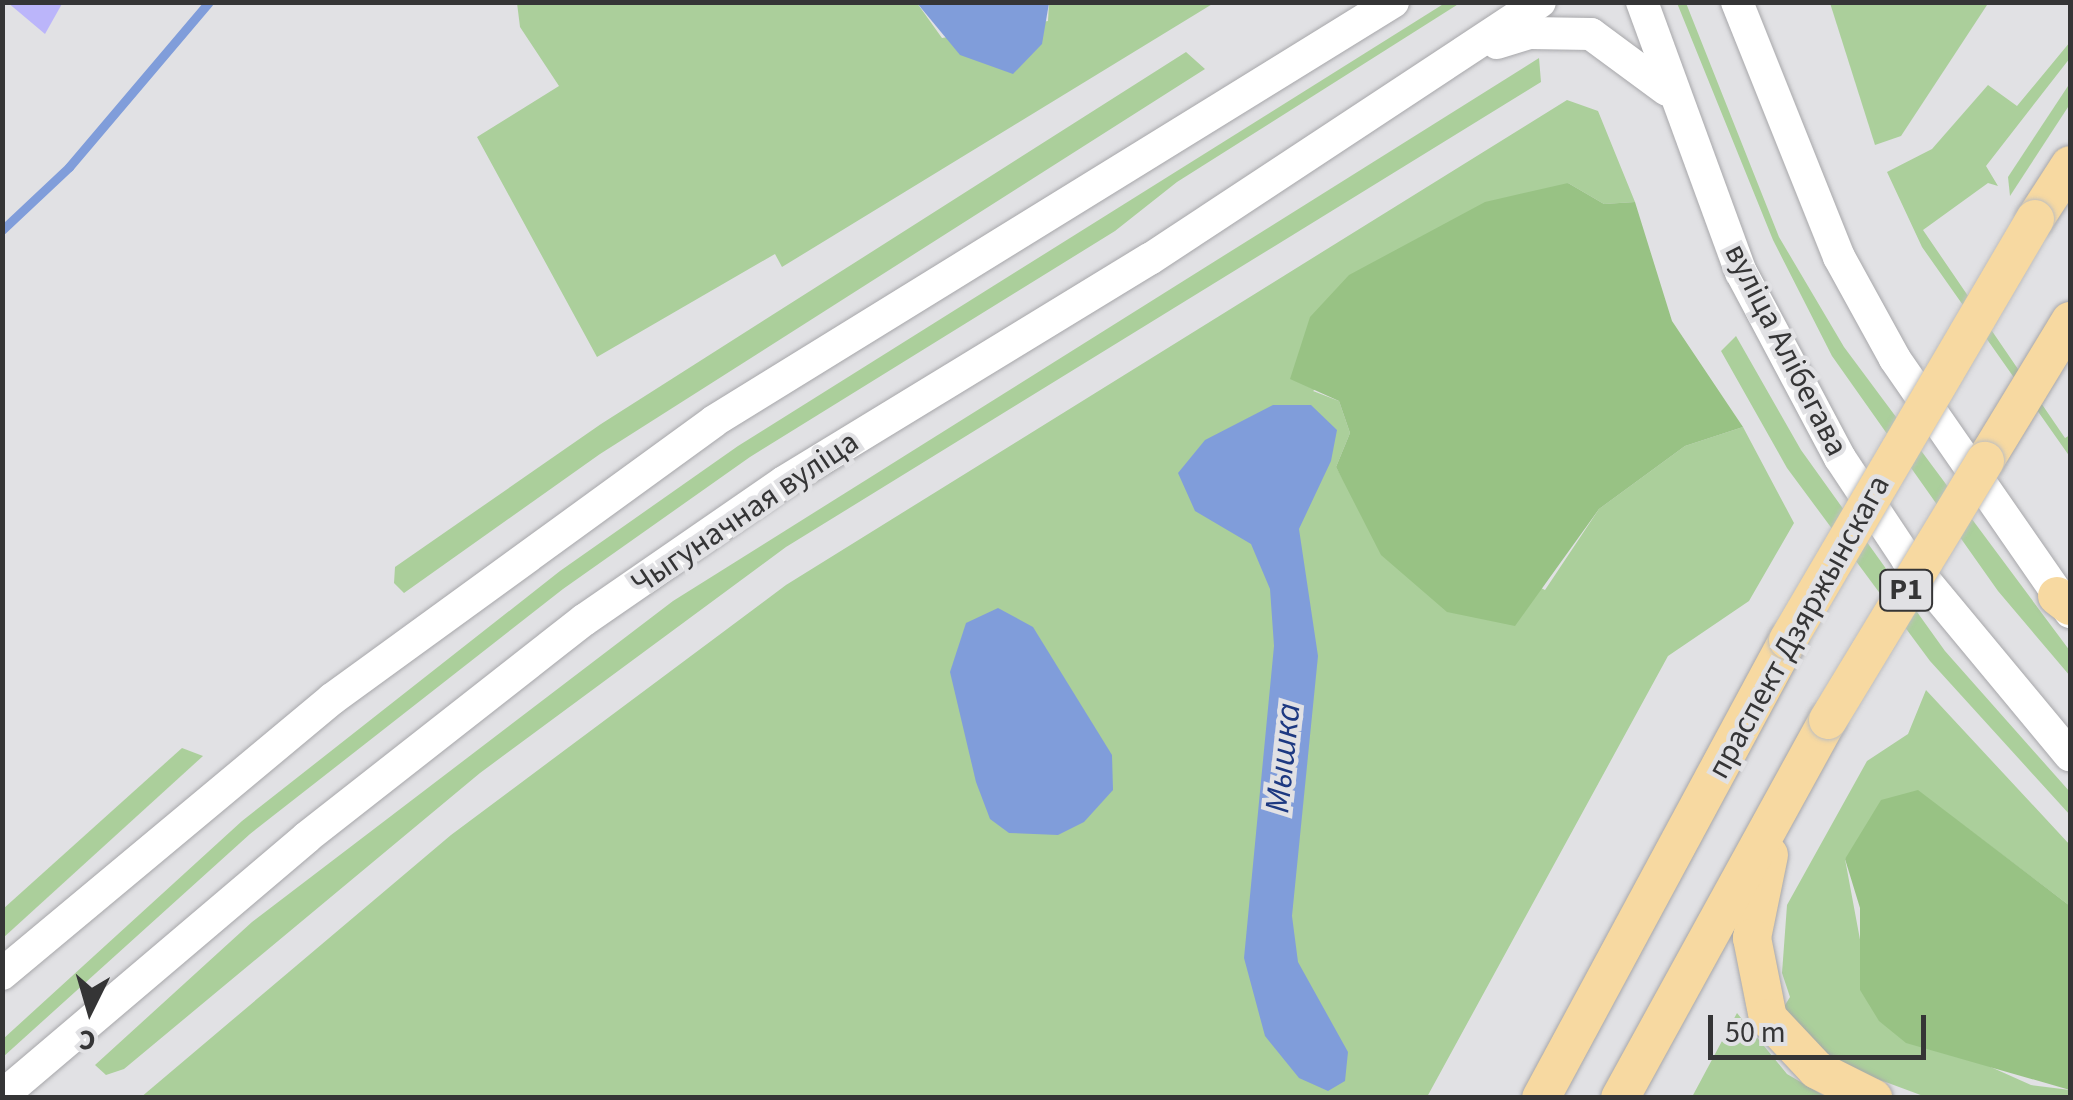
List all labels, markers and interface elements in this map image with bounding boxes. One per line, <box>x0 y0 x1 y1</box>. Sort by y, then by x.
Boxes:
street label: вуліца Алібегава <box>1716 237 1856 463</box>
street label: Чыгуначная вуліца <box>624 423 866 603</box>
street label: праспект Дзяржынскага <box>1700 469 1898 785</box>
road number: Р1 <box>1878 565 1934 615</box>
water label: Мышка <box>1256 701 1310 815</box>
north arrow <box>40 960 140 1060</box>
scale bar <box>1713 995 1930 1057</box>
text: 50 m <box>1725 1011 1786 1054</box>
text: С <box>78 1019 97 1061</box>

